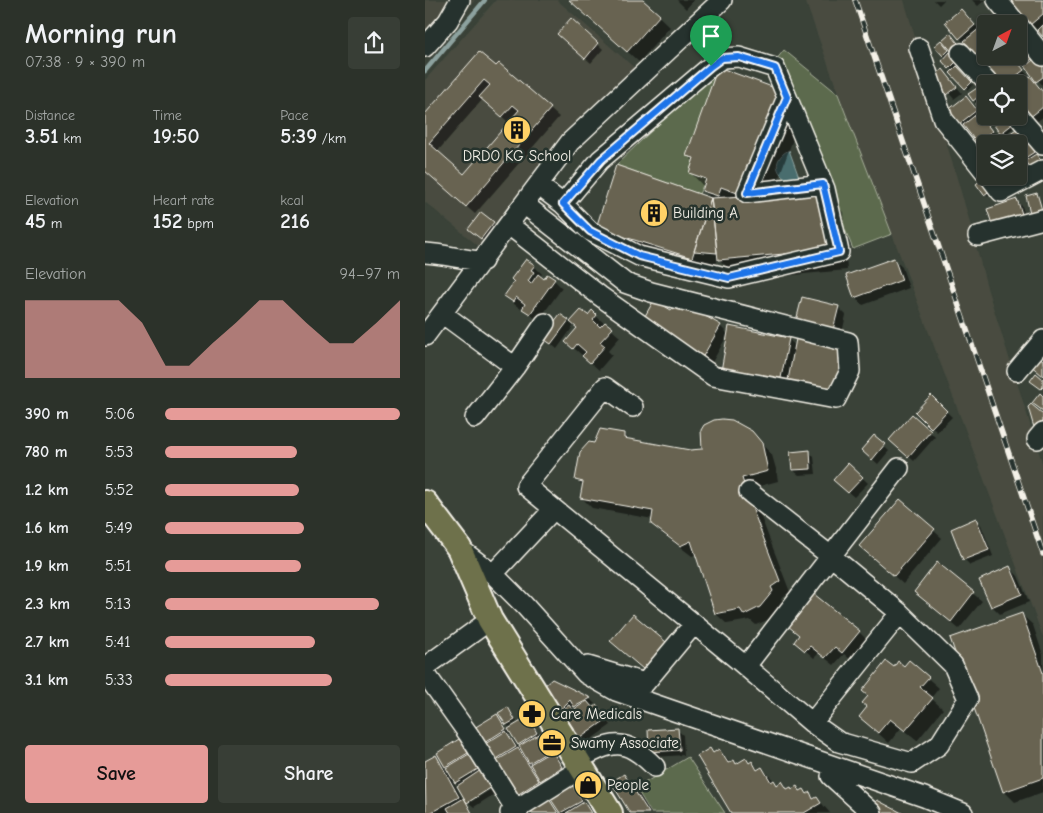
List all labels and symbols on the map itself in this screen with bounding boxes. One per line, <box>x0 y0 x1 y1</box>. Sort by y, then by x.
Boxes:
pin <box>690 15 732 66</box>
north arrow <box>977 15 1027 65</box>
building icon: DRDO KG School <box>502 115 532 145</box>
place label: DRDO KG School <box>463 147 571 165</box>
building icon: Building A <box>639 198 669 228</box>
place label: Building A <box>673 204 738 222</box>
pharmacy icon: Care Medicals <box>517 699 547 729</box>
place label: Care Medicals <box>551 705 642 723</box>
office icon: Swamy Associate <box>537 728 567 758</box>
place label: Swamy Associate <box>571 734 679 752</box>
shop icon: People <box>573 770 603 800</box>
place label: People <box>607 776 649 794</box>

